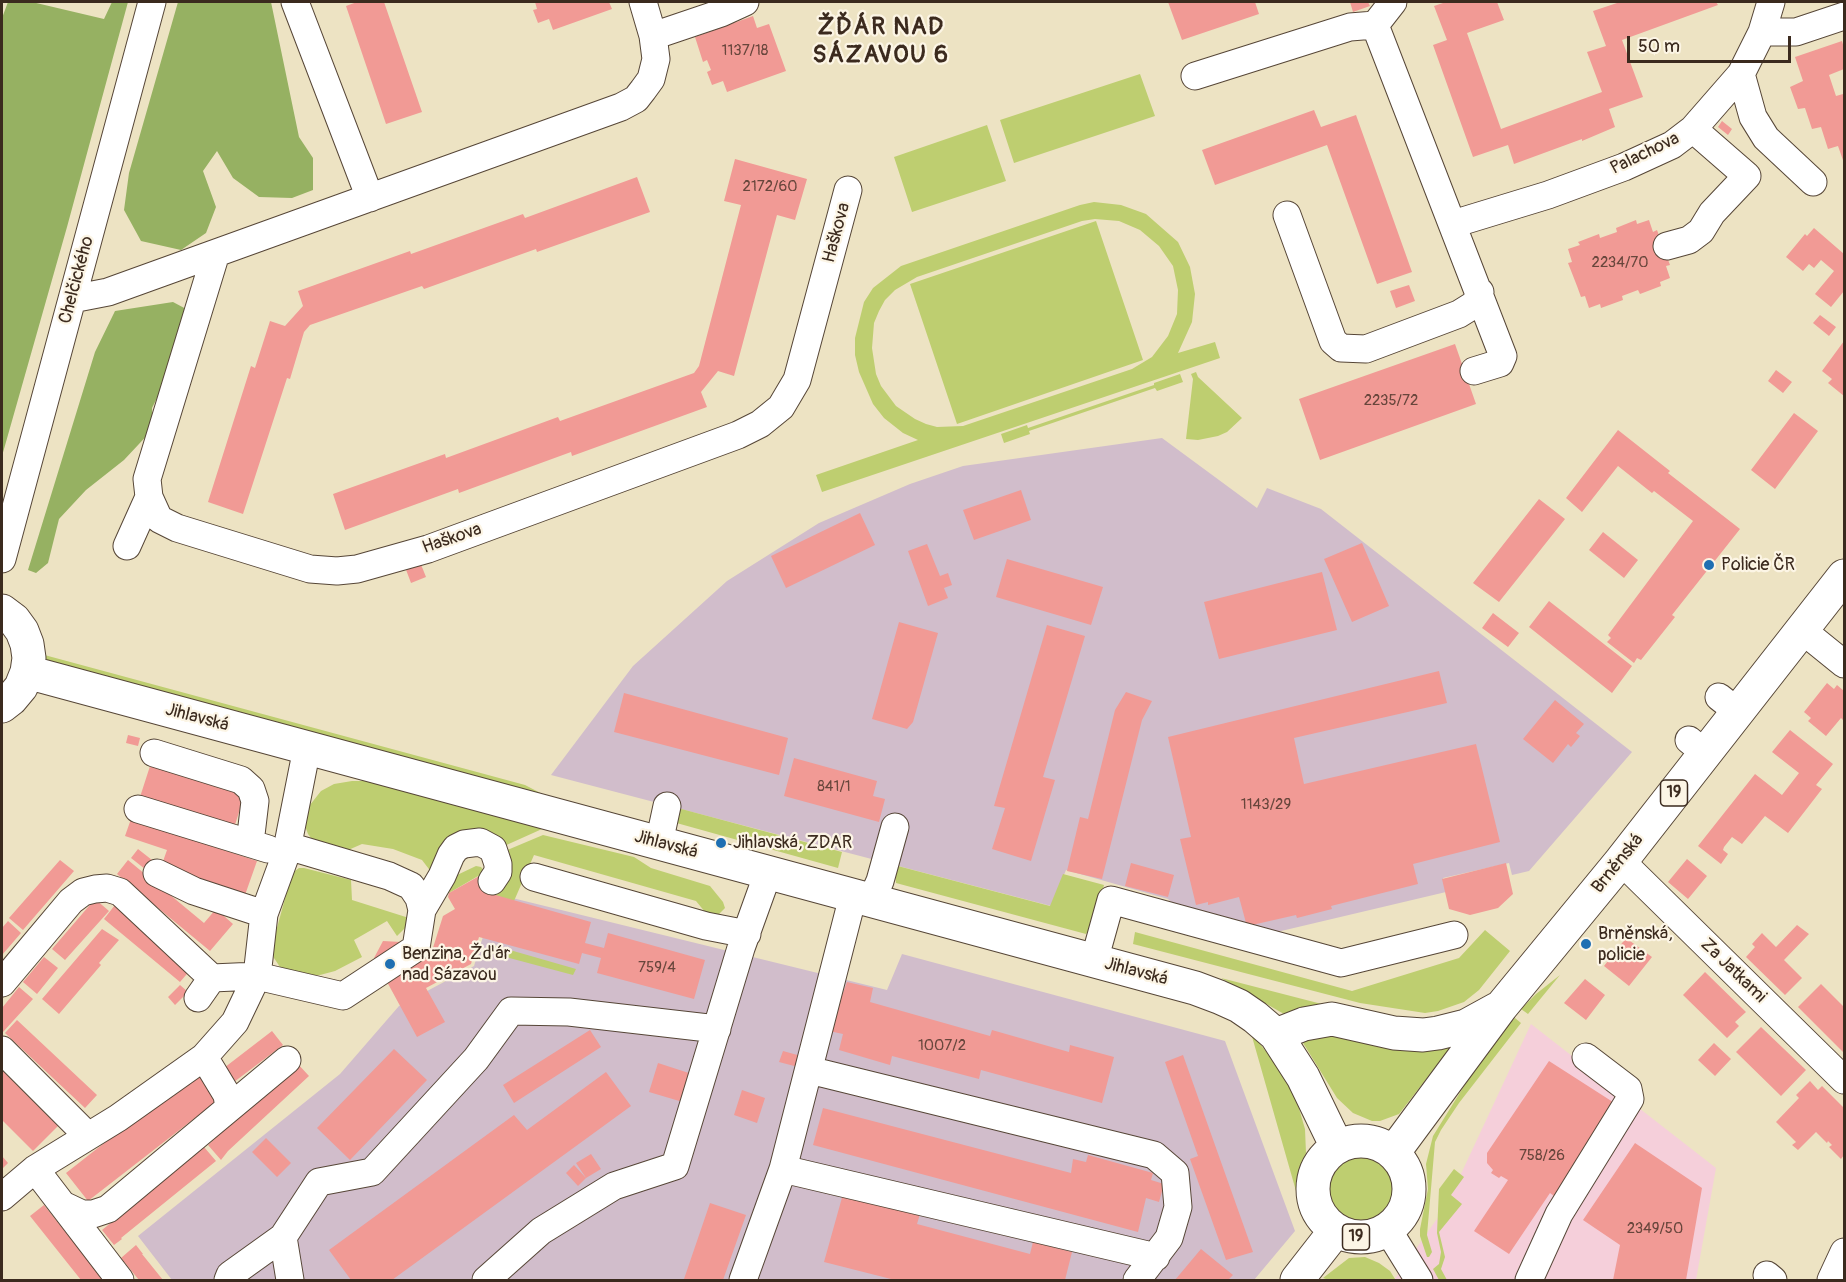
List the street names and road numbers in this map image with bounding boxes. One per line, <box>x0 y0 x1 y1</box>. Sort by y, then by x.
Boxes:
street label: Palachova <box>1607 128 1683 180</box>
street label: Haškova <box>819 201 855 265</box>
street label: Chelčického <box>55 234 99 326</box>
street label: Haškova <box>419 519 485 559</box>
street label: Jihlavská <box>163 699 231 737</box>
road number: 19 <box>1660 780 1688 806</box>
street label: Jihlavská <box>632 826 700 864</box>
street label: Brněnská <box>1588 830 1648 898</box>
street label: Za Jatkami <box>1696 934 1770 1008</box>
street label: Jihlavská <box>1102 953 1170 991</box>
road number: 19 <box>1342 1224 1370 1250</box>

